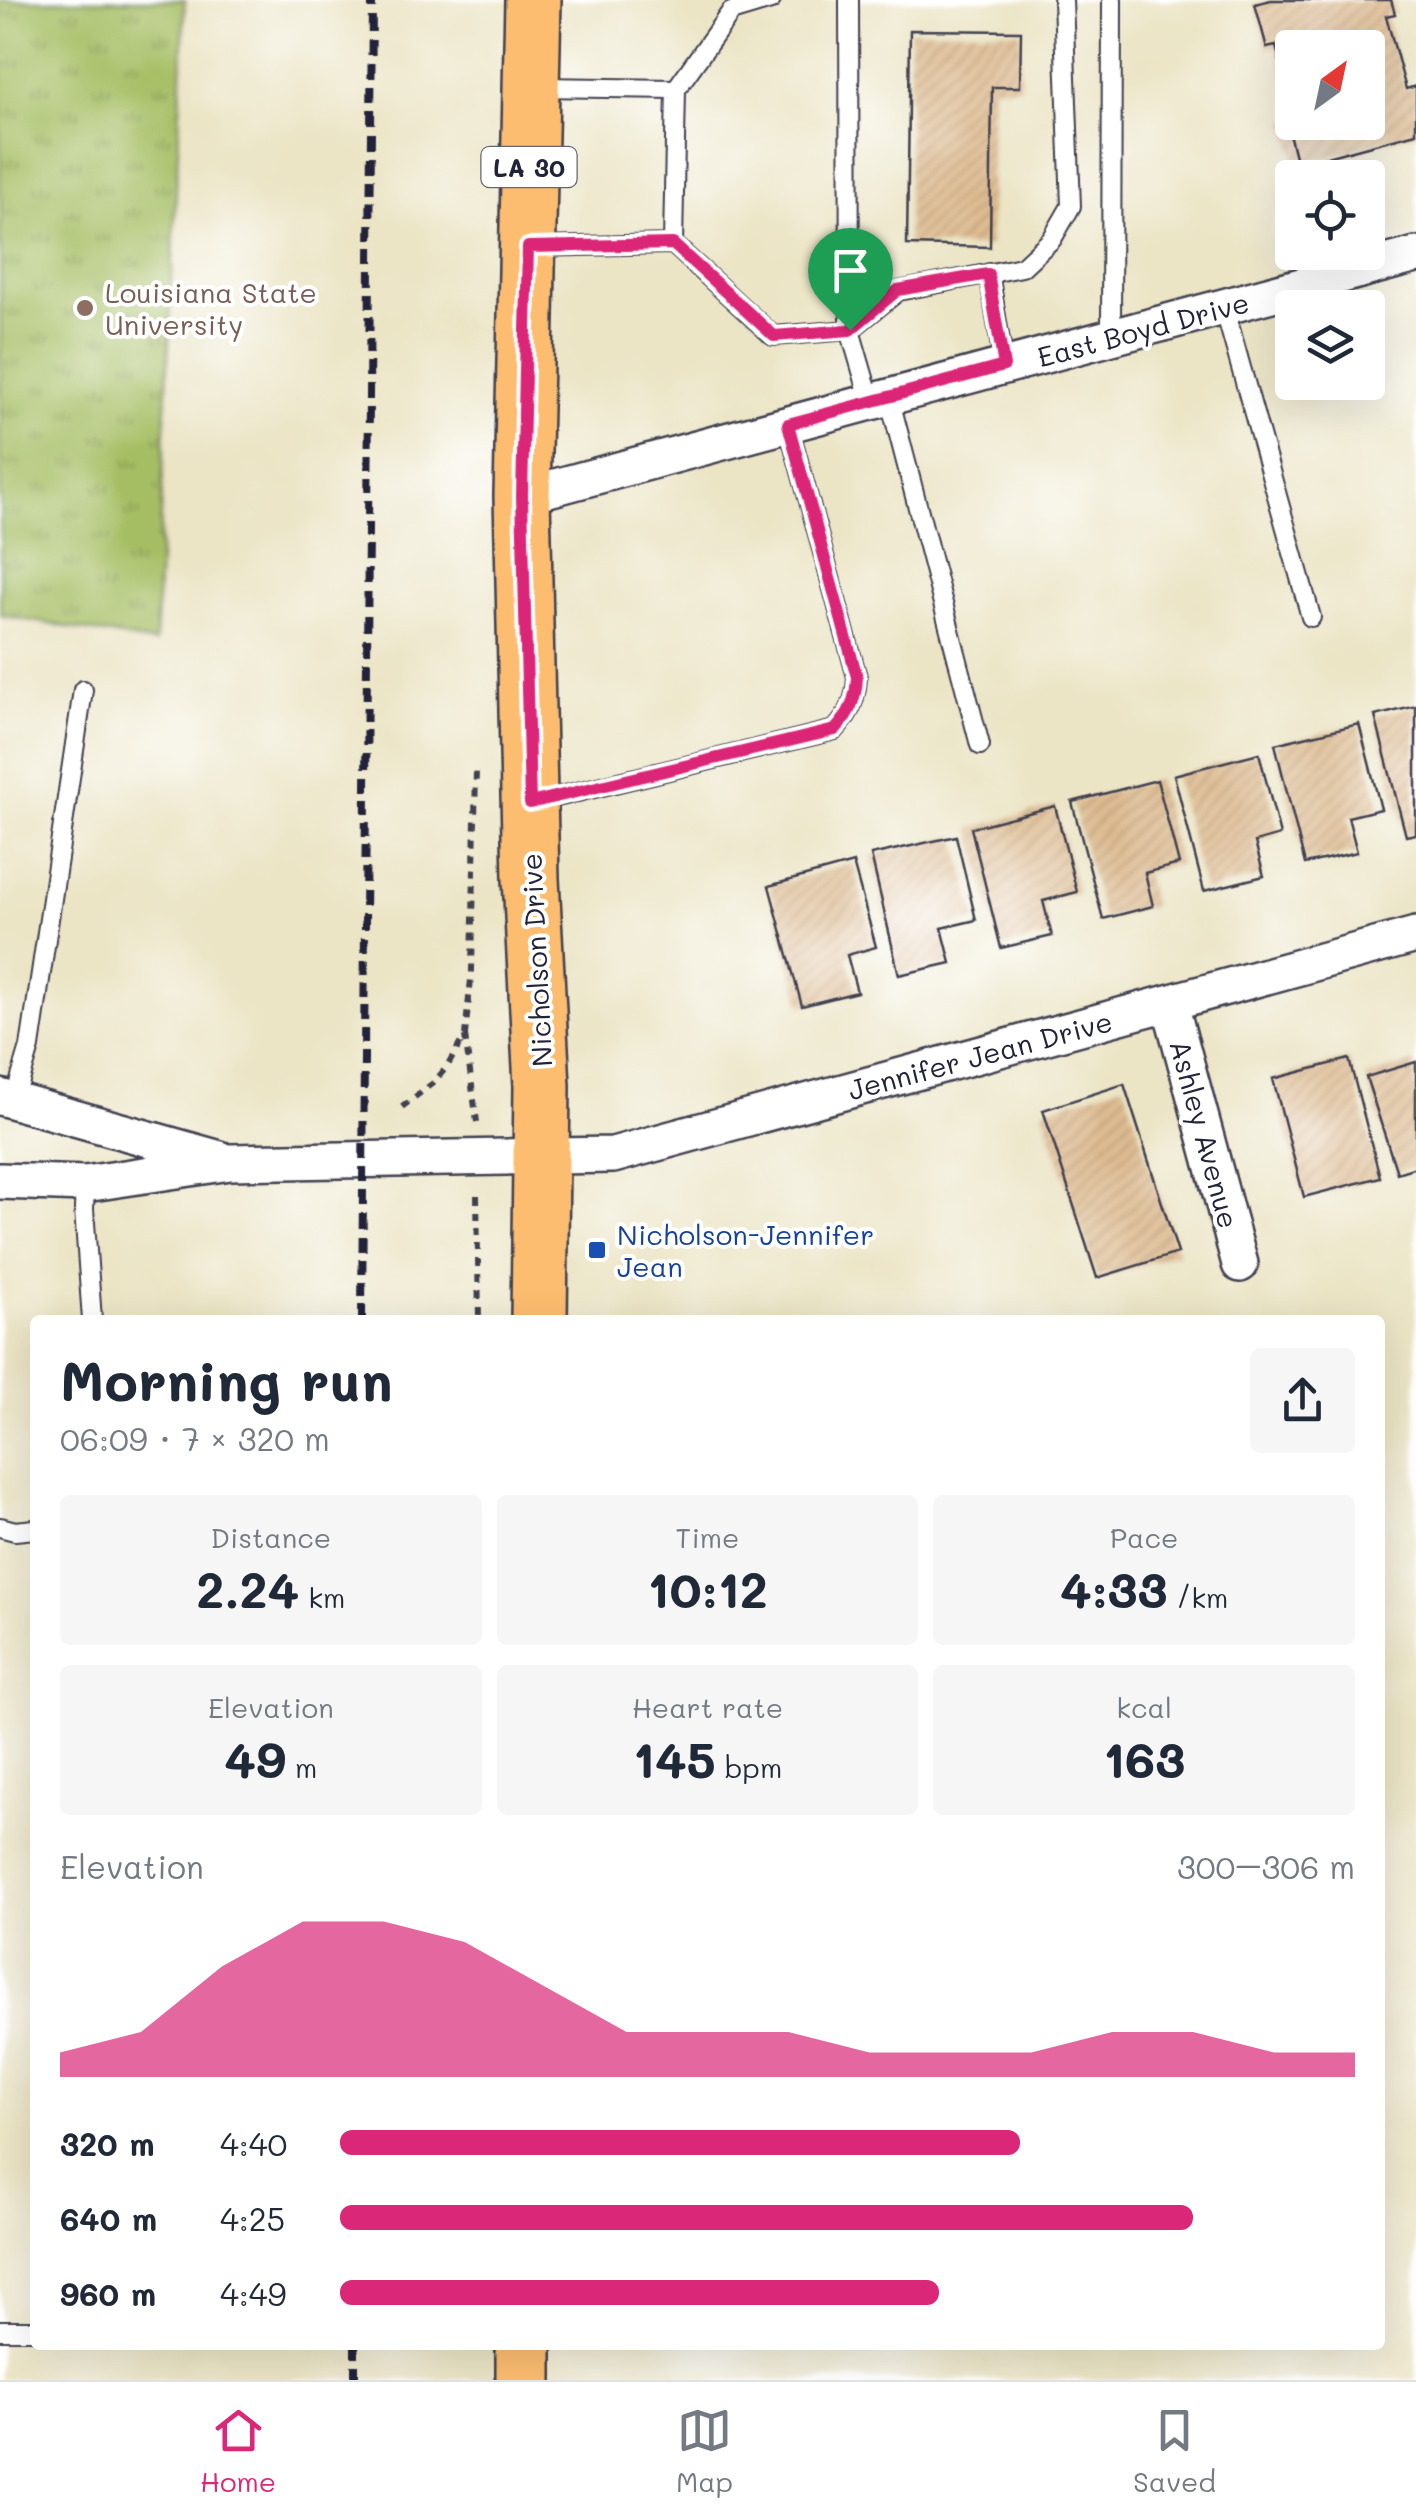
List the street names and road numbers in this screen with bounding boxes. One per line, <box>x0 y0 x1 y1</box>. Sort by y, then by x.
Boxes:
road number: LA 30 <box>482 147 576 187</box>
street label: East Boyd Drive <box>1033 283 1253 375</box>
street label: Nicholson Drive <box>512 852 560 1068</box>
street label: Jennifer Jean Drive <box>844 1002 1116 1108</box>
street label: Ashley Avenue <box>1163 1036 1247 1232</box>

